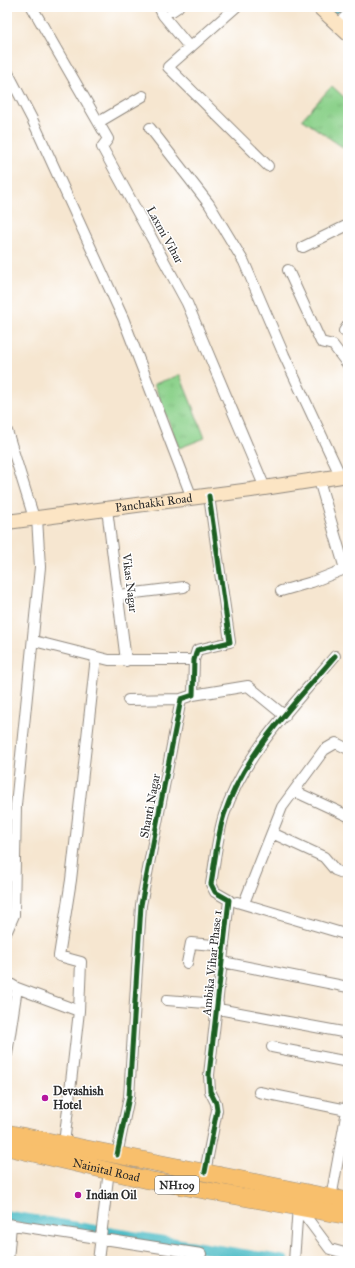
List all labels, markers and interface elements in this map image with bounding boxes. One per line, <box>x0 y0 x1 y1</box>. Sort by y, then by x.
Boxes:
street label: Laxmi Vihar <box>144 204 187 266</box>
street label: Panchakki Road <box>114 491 193 515</box>
street label: Vikas Nagar <box>118 552 141 614</box>
street label: Shanti Nagar <box>137 772 164 840</box>
street label: Ambika Vihar Phase 1 <box>199 909 225 1018</box>
place label: Devashish Hotel <box>53 1084 104 1112</box>
marker: Devashish Hotel <box>40 1093 50 1103</box>
street label: Nainital Road <box>71 1156 141 1185</box>
road number: NH109 <box>155 1176 199 1194</box>
place label: Indian Oil <box>86 1188 138 1202</box>
marker: Indian Oil <box>73 1190 83 1200</box>

